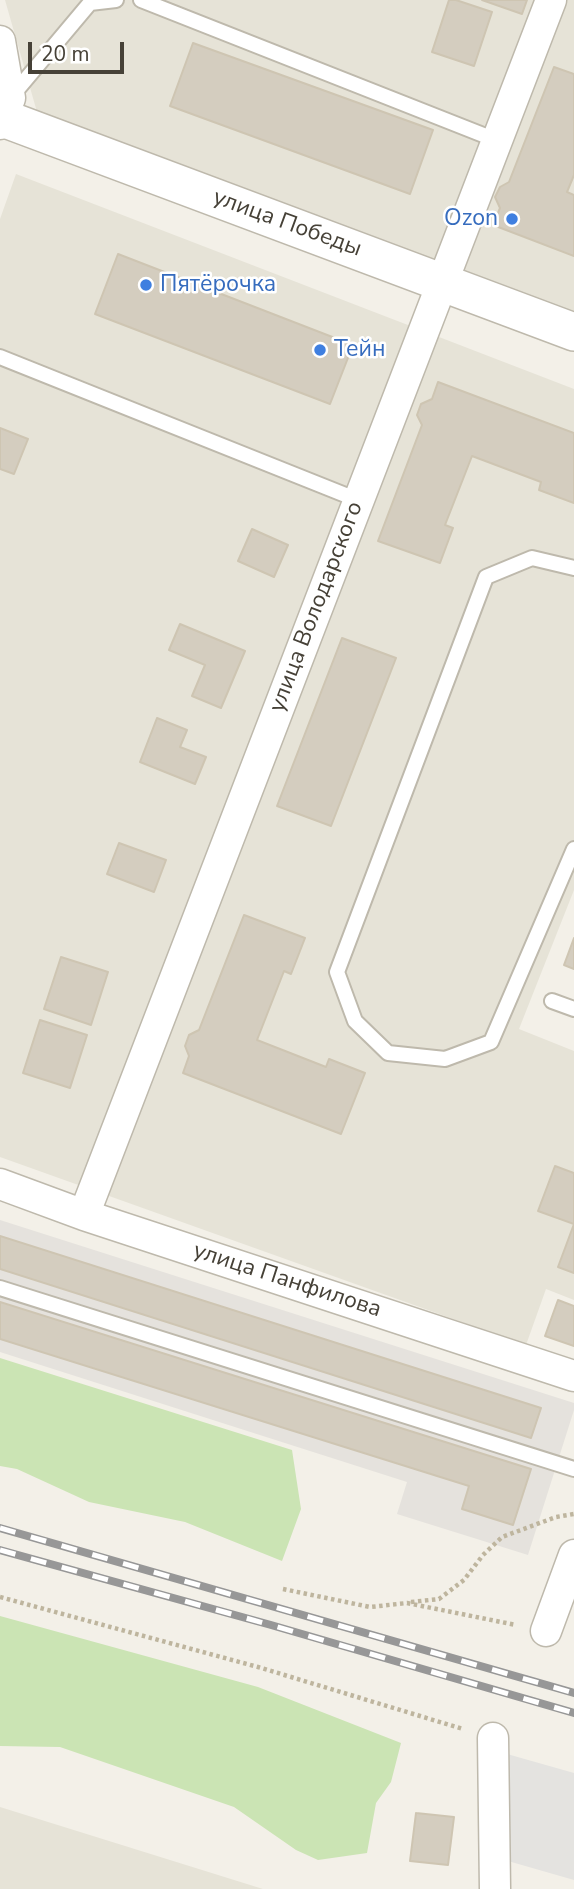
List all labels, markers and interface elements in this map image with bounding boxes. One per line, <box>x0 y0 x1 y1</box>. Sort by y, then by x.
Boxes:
scale bar <box>32 28 128 72</box>
text: 20 m <box>41 40 90 68</box>
street label: улица Победы <box>209 184 365 264</box>
place label: Ozon <box>444 205 498 233</box>
marker: Ozon <box>504 211 520 227</box>
place label: Пятёрочка <box>160 271 276 299</box>
marker: Пятёрочка <box>138 277 154 293</box>
place label: Тейн <box>334 336 385 364</box>
marker: Тейн <box>312 342 328 358</box>
street label: улица Володарского <box>264 498 370 716</box>
street label: улица Панфилова <box>189 1238 385 1324</box>

